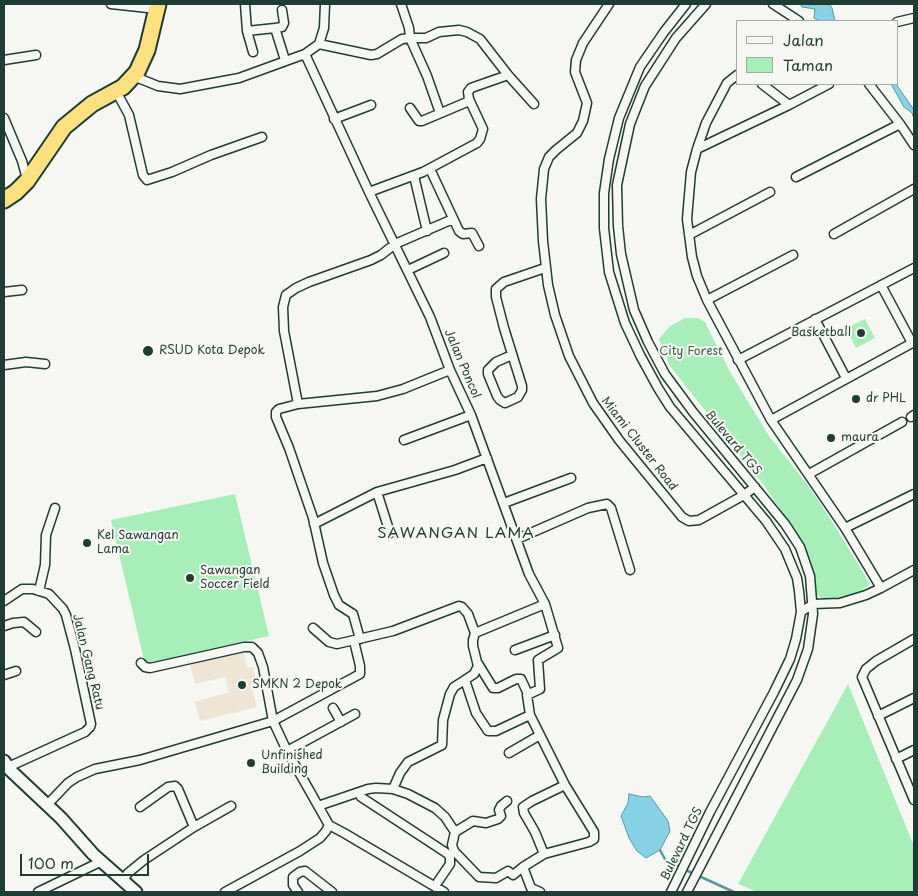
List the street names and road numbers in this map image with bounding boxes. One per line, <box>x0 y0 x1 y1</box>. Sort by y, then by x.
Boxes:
street label: Jalan Poncol <box>441 327 483 401</box>
street label: Miami Cluster Road <box>598 394 680 494</box>
street label: Bulevard TGS <box>702 408 764 478</box>
street label: Jalan Gang Ratu <box>69 612 107 712</box>
street label: Bulevard TGS <box>658 805 706 883</box>

